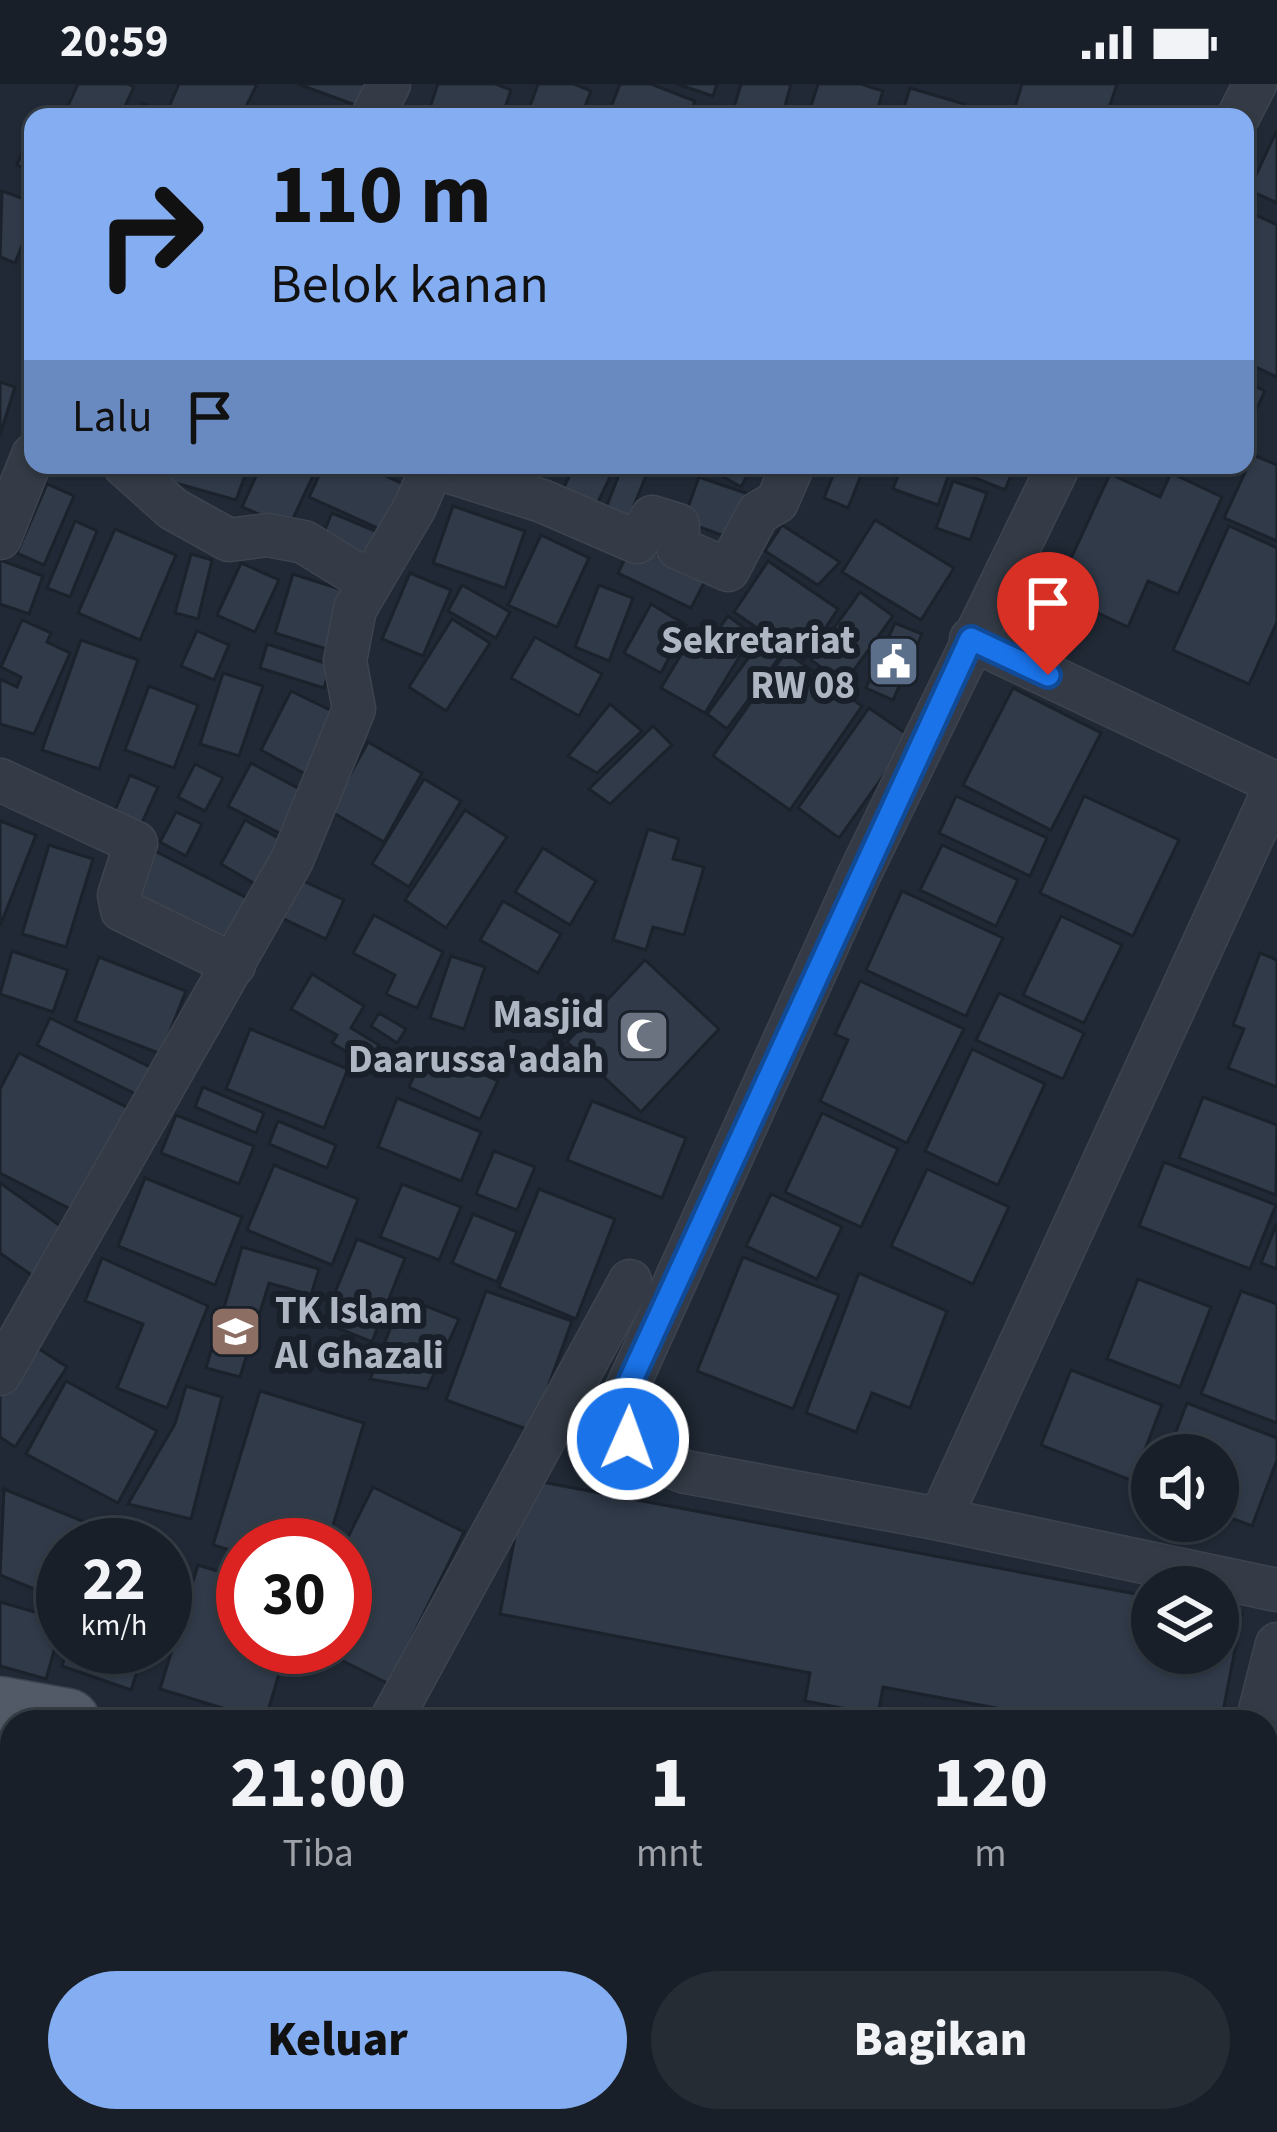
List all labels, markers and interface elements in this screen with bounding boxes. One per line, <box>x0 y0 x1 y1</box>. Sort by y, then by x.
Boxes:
text: 20:59 <box>60 10 169 74</box>
text: 110 m <box>270 136 492 256</box>
icon: right <box>72 156 228 312</box>
text: Belok kanan <box>270 247 549 324</box>
icon: arrive <box>177 384 243 450</box>
text: Lalu <box>72 385 153 449</box>
pin <box>997 552 1099 675</box>
icon: arrive <box>1015 570 1081 636</box>
place label: Sekretariat RW 08 <box>661 613 855 714</box>
public building icon: Sekretariat RW 08 <box>866 633 922 689</box>
place label: Masjid Daarussa'adah <box>348 987 604 1088</box>
mosque icon: Masjid Daarussa'adah <box>615 1007 671 1063</box>
place label: TK Islam Al Ghazali <box>274 1283 444 1384</box>
school or university icon: TK Islam Al Ghazali <box>208 1303 264 1359</box>
position arrow <box>565 1376 691 1502</box>
map controls <box>1131 1434 1239 1674</box>
button: sound <box>1131 1434 1239 1542</box>
speed limit sign: 30 <box>216 1518 372 1674</box>
text: 22 <box>82 1538 146 1623</box>
button: layers <box>1131 1566 1239 1674</box>
text: km/h <box>81 1604 147 1647</box>
text: 21:00 <box>230 1732 406 1835</box>
text: 1 <box>650 1732 689 1835</box>
text: 120 <box>933 1732 1048 1835</box>
text: Tiba <box>282 1826 354 1882</box>
text: mnt <box>636 1826 703 1882</box>
text: m <box>974 1826 1007 1882</box>
button: Keluar <box>48 1971 627 2109</box>
button: Bagikan <box>651 1971 1230 2109</box>

